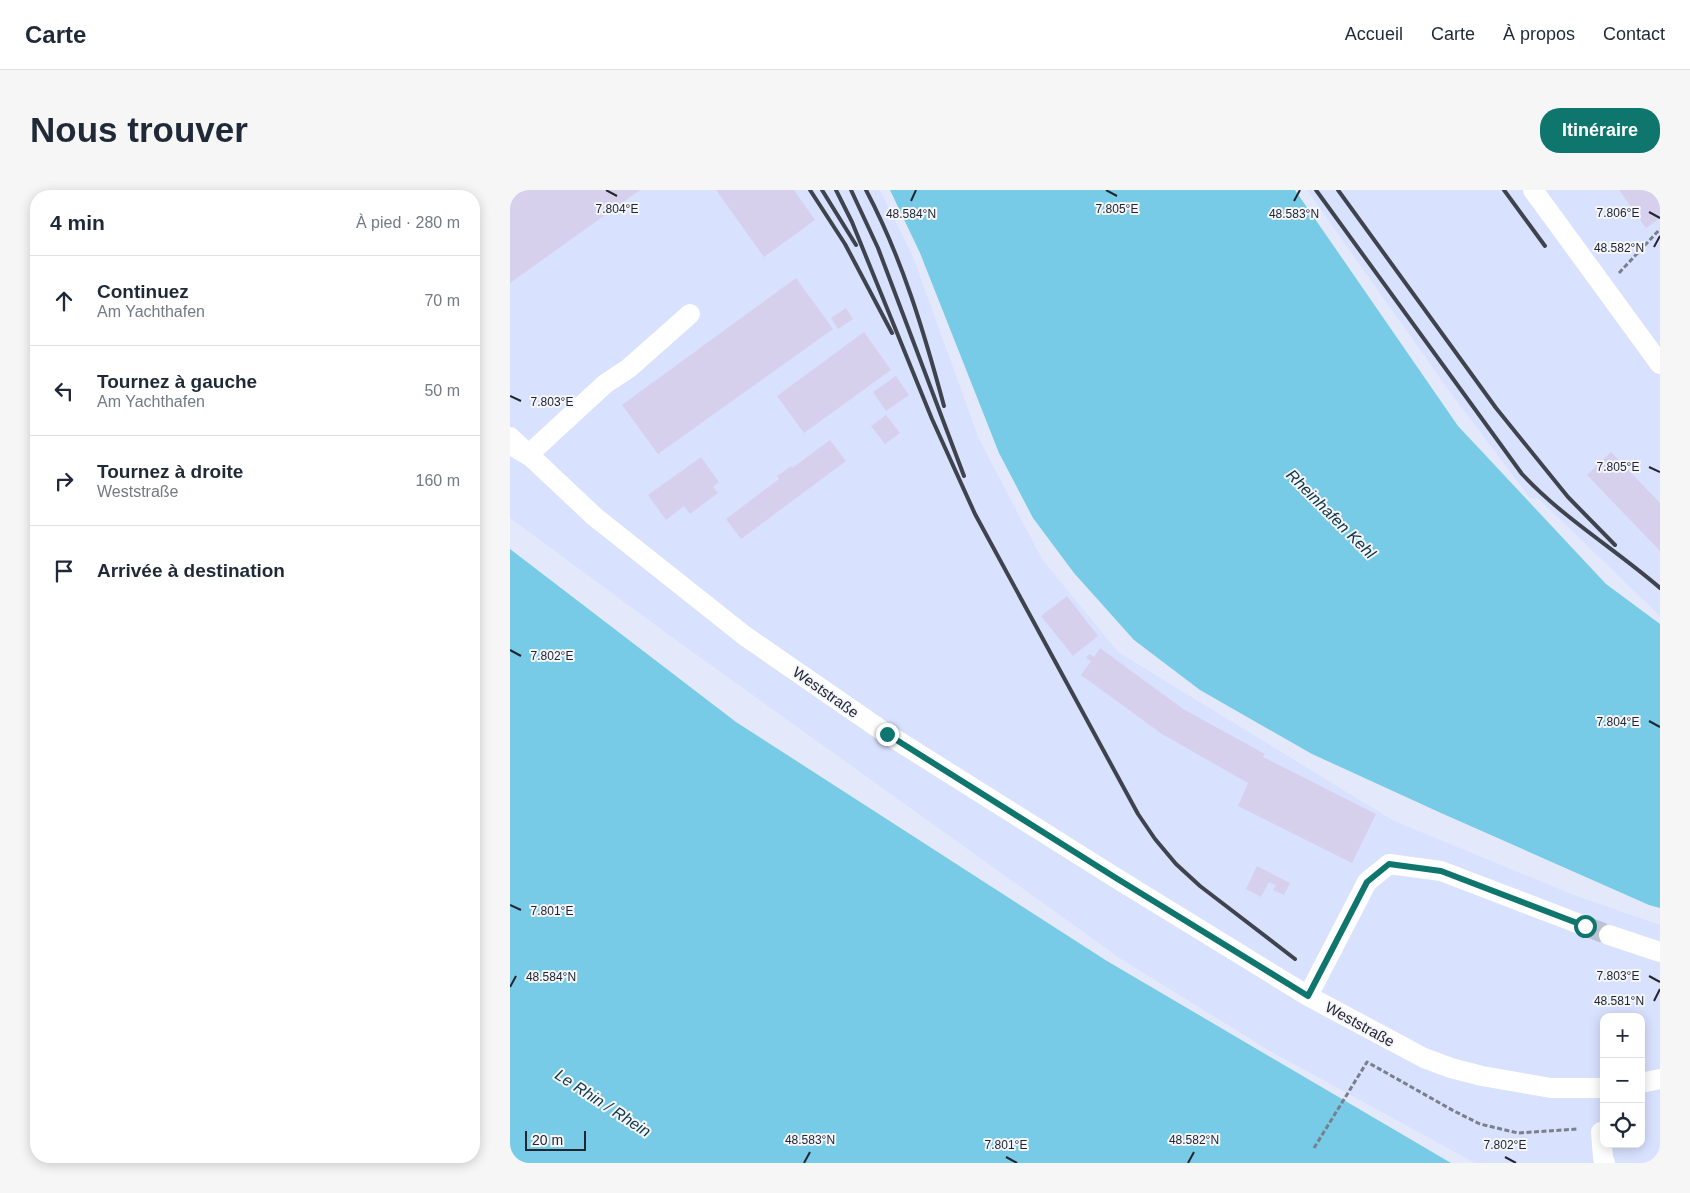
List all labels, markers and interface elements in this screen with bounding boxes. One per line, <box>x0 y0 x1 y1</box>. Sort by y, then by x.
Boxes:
text: Carte <box>25 21 86 48</box>
text: Accueil <box>1345 24 1403 44</box>
text: Carte <box>1431 24 1475 44</box>
text: À propos <box>1503 24 1575 44</box>
text: Contact <box>1603 24 1665 44</box>
button: Itinéraire <box>1540 108 1660 153</box>
text: Nous trouver <box>30 110 248 149</box>
text: 7.804°E <box>596 202 638 216</box>
text: 7.805°E <box>1096 202 1138 216</box>
text: 7.806°E <box>1597 206 1639 220</box>
text: 48.584°N <box>886 207 936 221</box>
text: 48.583°N <box>1269 207 1319 221</box>
text: 4 min <box>50 211 105 234</box>
text: À pied · 280 m <box>356 214 460 231</box>
text: 48.582°N <box>1594 241 1644 255</box>
text: Continuez <box>97 281 189 302</box>
icon: ahead <box>50 287 78 315</box>
text: 70 m <box>424 292 460 309</box>
text: Am Yachthafen <box>97 303 205 320</box>
text: Tournez à gauche <box>97 371 257 392</box>
icon: left <box>50 377 78 405</box>
text: 50 m <box>424 382 460 399</box>
text: Am Yachthafen <box>97 393 205 410</box>
text: 7.803°E <box>531 395 573 409</box>
text: 7.805°E <box>1597 460 1639 474</box>
text: Tournez à droite <box>97 461 243 482</box>
water label: Rheinhafen Kehl <box>1283 466 1379 562</box>
icon: right <box>50 467 78 495</box>
text: 160 m <box>416 472 460 489</box>
text: Weststraße <box>97 483 179 500</box>
icon: arrive <box>50 557 78 585</box>
text: Arrivée à destination <box>97 560 285 581</box>
text: 7.802°E <box>531 649 573 663</box>
street label: Weststraße <box>790 663 862 721</box>
text: 7.804°E <box>1597 715 1639 729</box>
route end <box>876 723 899 746</box>
text: 7.801°E <box>531 904 573 918</box>
route start <box>1574 915 1597 938</box>
text: 7.803°E <box>1597 969 1639 983</box>
text: 48.584°N <box>526 970 576 984</box>
text: 48.581°N <box>1594 994 1644 1008</box>
street label: Weststraße <box>1322 998 1398 1050</box>
map controls <box>1600 1013 1645 1148</box>
button: + <box>1600 1013 1645 1058</box>
button: − <box>1600 1058 1645 1103</box>
water label: Le Rhin / Rhein <box>552 1066 654 1140</box>
button: locate <box>1600 1103 1645 1148</box>
scale bar <box>525 1128 586 1151</box>
text: 20 m <box>532 1132 563 1148</box>
text: 48.583°N <box>785 1133 835 1147</box>
text: 48.582°N <box>1169 1133 1219 1147</box>
text: 7.801°E <box>985 1138 1027 1152</box>
text: 7.802°E <box>1484 1138 1526 1152</box>

